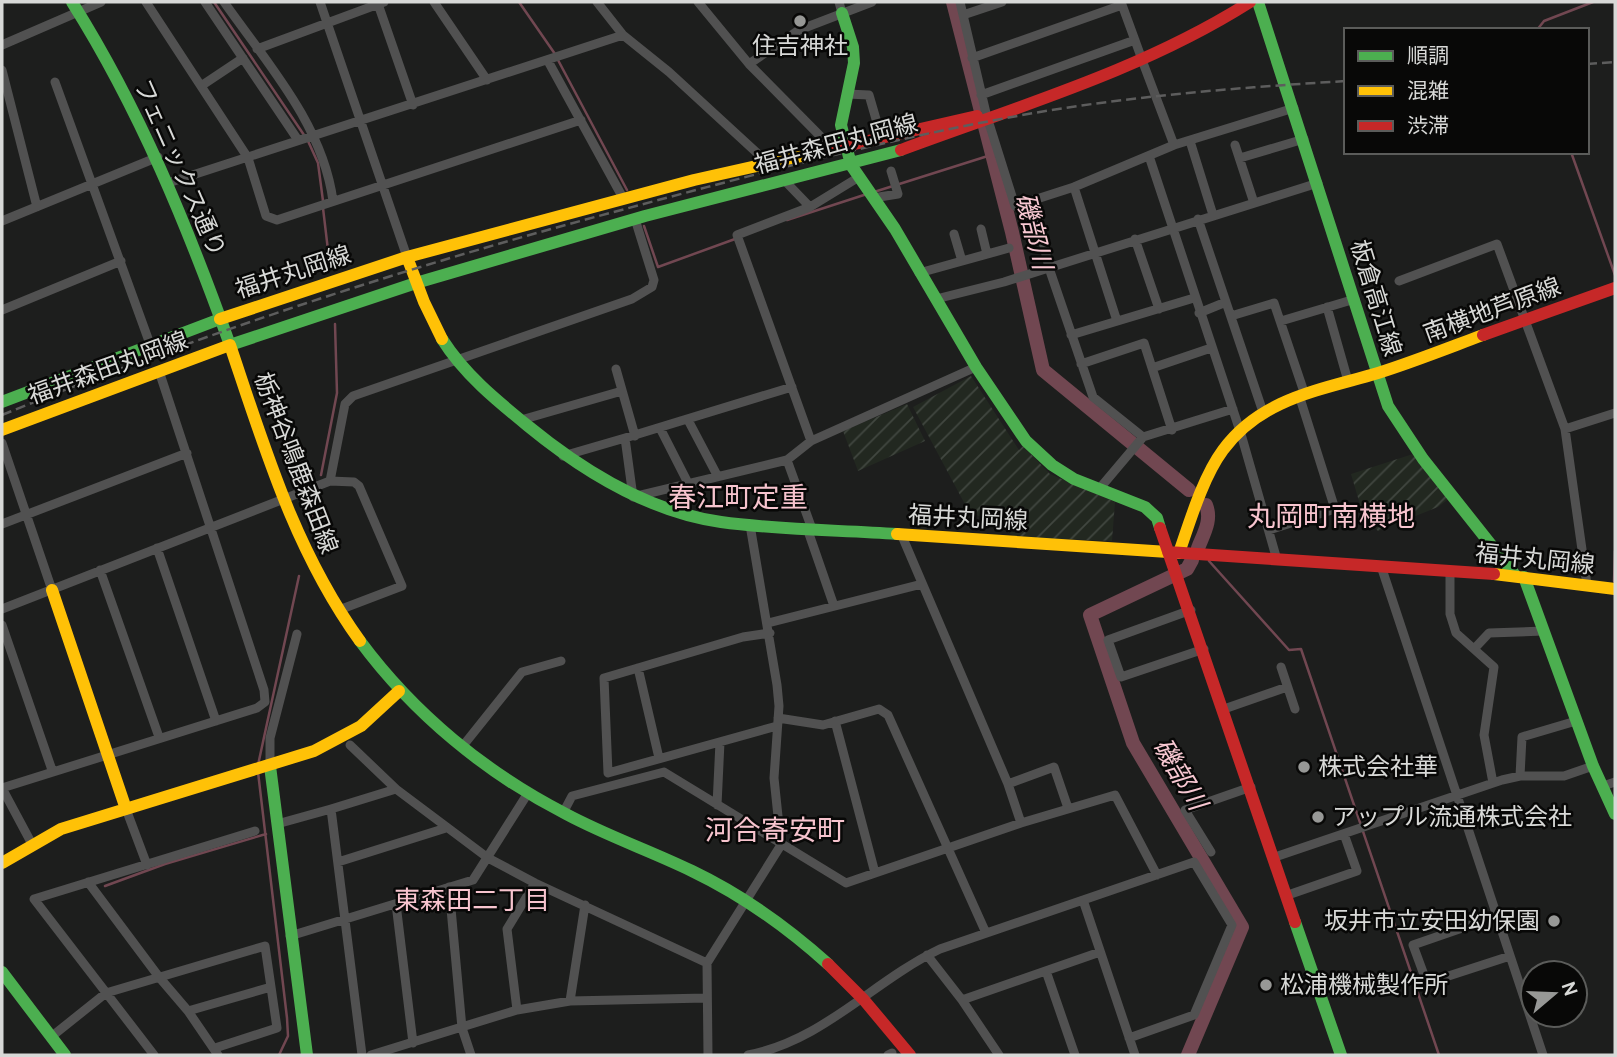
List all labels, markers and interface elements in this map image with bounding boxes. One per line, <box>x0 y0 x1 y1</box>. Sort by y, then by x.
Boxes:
marker: 住吉神社 <box>792 13 808 29</box>
legend <box>1344 28 1589 154</box>
place label: 住吉神社 <box>752 31 848 60</box>
text: 順調 <box>1407 43 1449 68</box>
street label: フェニックス通り <box>128 75 233 261</box>
text: 混雑 <box>1407 78 1449 103</box>
street label: 福井森田丸岡線 <box>751 108 921 179</box>
text: 渋滞 <box>1407 113 1449 138</box>
water label: 磯部川 <box>1009 189 1060 276</box>
street label: 板倉高江線 <box>1345 236 1408 359</box>
street label: 福井丸岡線 <box>231 239 354 304</box>
street label: 南横地芦原線 <box>1419 271 1564 348</box>
street label: 福井森田丸岡線 <box>24 325 192 410</box>
street label: 栃神谷鳴鹿森田線 <box>249 368 344 558</box>
district label: 春江町定重 <box>668 480 808 514</box>
district label: 丸岡町南横地 <box>1247 499 1415 533</box>
street label: 福井丸岡線 <box>907 500 1029 535</box>
street label: 福井丸岡線 <box>1474 538 1596 579</box>
water label: 磯部川 <box>1146 732 1215 818</box>
place label: 株式会社華 <box>1318 752 1438 781</box>
marker: 株式会社華 <box>1296 759 1312 775</box>
place label: アップル流通株式会社 <box>1332 802 1572 831</box>
marker: アップル流通株式会社 <box>1310 809 1326 825</box>
district label: 河合寄安町 <box>705 813 845 847</box>
district label: 東森田二丁目 <box>394 884 550 916</box>
place label: 坂井市立安田幼保園 <box>1324 906 1540 935</box>
marker: 坂井市立安田幼保園 <box>1546 913 1562 929</box>
north arrow <box>1519 959 1589 1029</box>
place label: 松浦機械製作所 <box>1280 970 1448 999</box>
marker: 松浦機械製作所 <box>1258 977 1274 993</box>
text: N <box>1557 979 1583 999</box>

